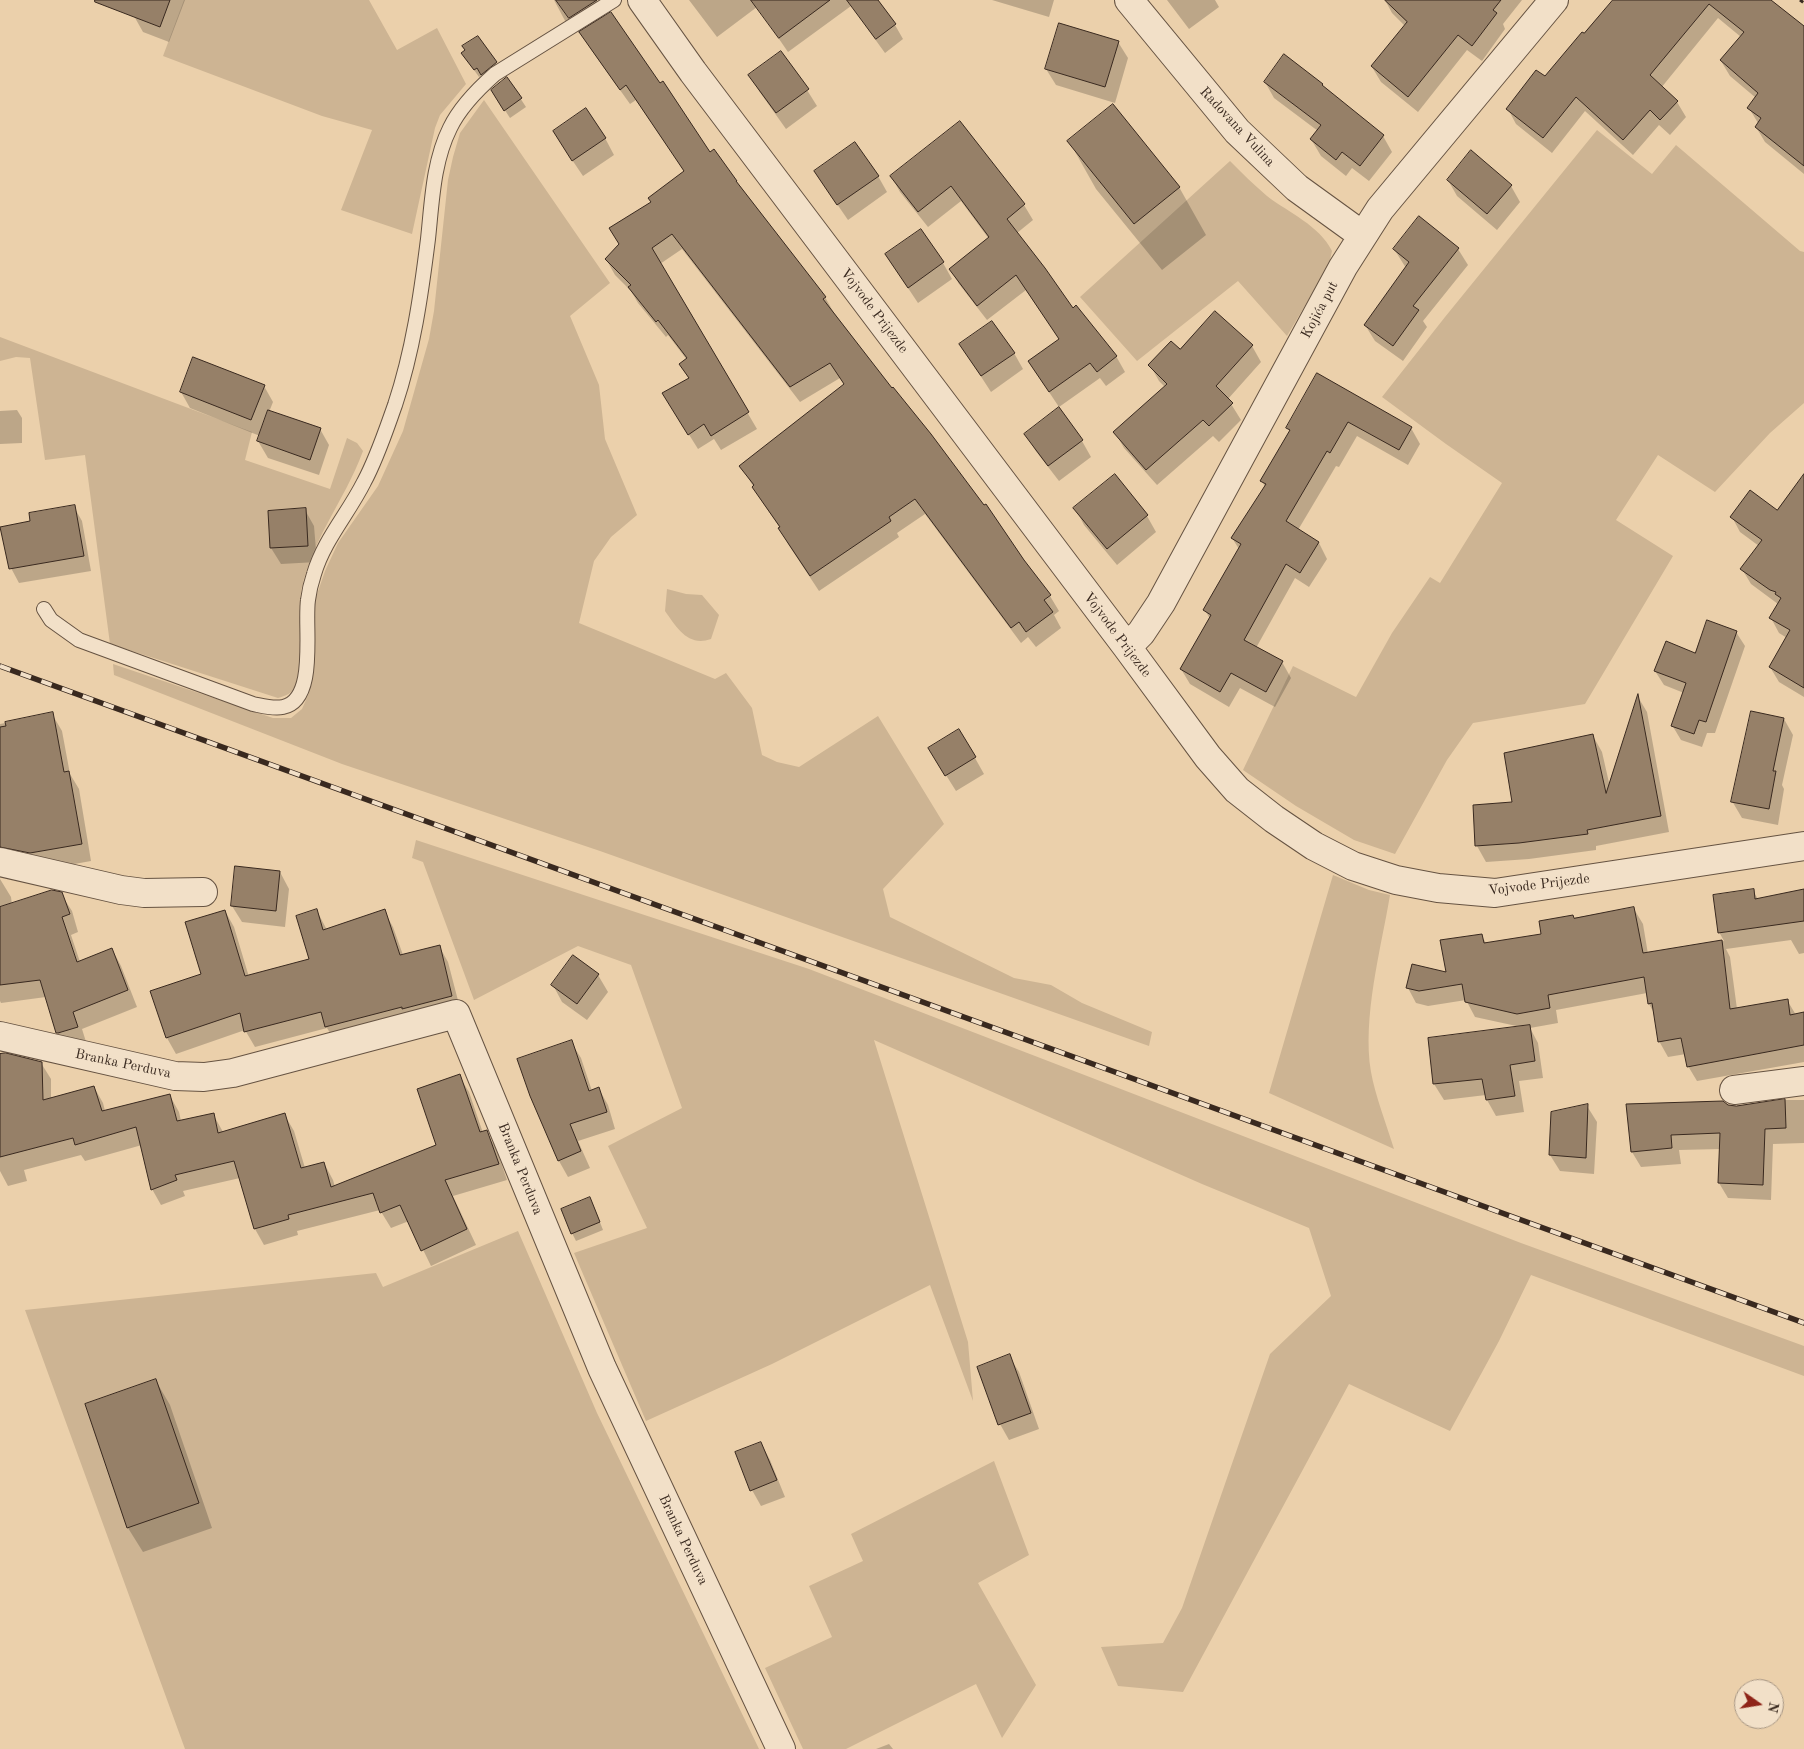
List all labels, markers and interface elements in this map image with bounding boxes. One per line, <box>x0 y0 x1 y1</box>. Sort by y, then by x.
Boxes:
street label: Radovana Vulina <box>1196 84 1278 170</box>
street label: Vojvode Prijezde <box>837 265 911 357</box>
street label: Kojića put <box>1298 279 1342 341</box>
street label: Vojvode Prijezde <box>1080 589 1154 681</box>
street label: Vojvode Prijezde <box>1487 870 1591 900</box>
street label: Branka Perduva <box>74 1046 172 1082</box>
street label: Branka Perduva <box>494 1121 546 1217</box>
street label: Branka Perduva <box>655 1492 711 1588</box>
north arrow <box>1734 1679 1784 1729</box>
text: N <box>1765 1700 1781 1714</box>

